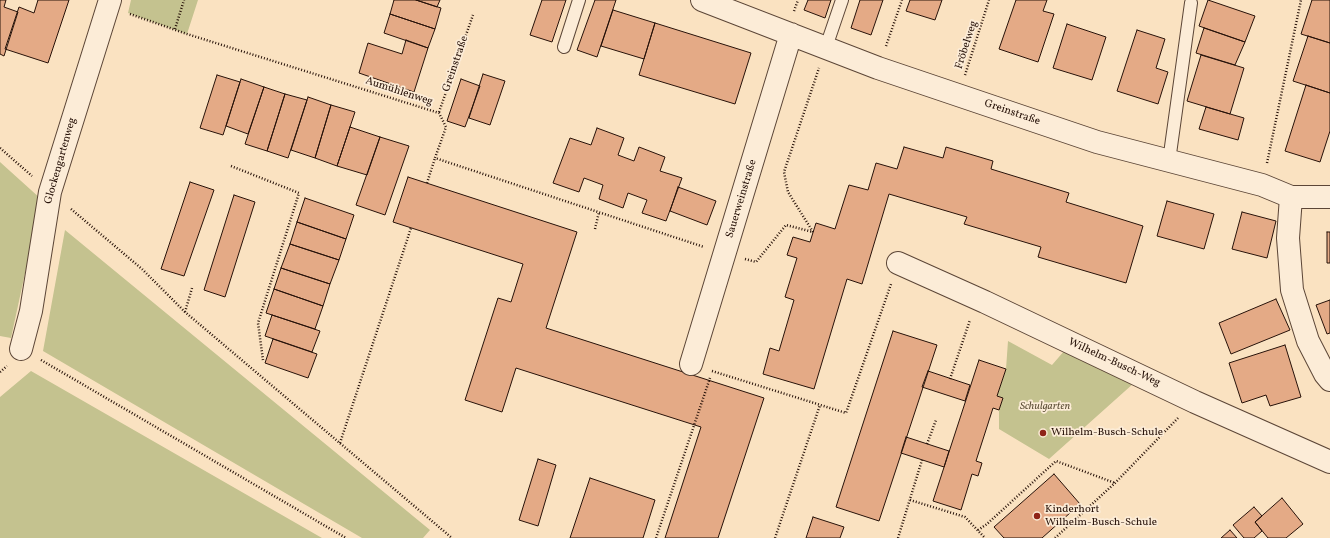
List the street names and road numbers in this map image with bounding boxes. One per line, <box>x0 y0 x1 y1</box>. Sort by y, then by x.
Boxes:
street label: Fröbelweg <box>953 19 981 71</box>
street label: Greinstraße <box>440 34 472 94</box>
street label: Aumühlenweg <box>364 75 434 109</box>
street label: Greinstraße <box>982 97 1042 129</box>
street label: Glockengartenweg <box>42 116 80 206</box>
street label: Sauerweinstraße <box>724 158 760 240</box>
street label: Wilhelm-Busch-Weg <box>1066 336 1162 390</box>

